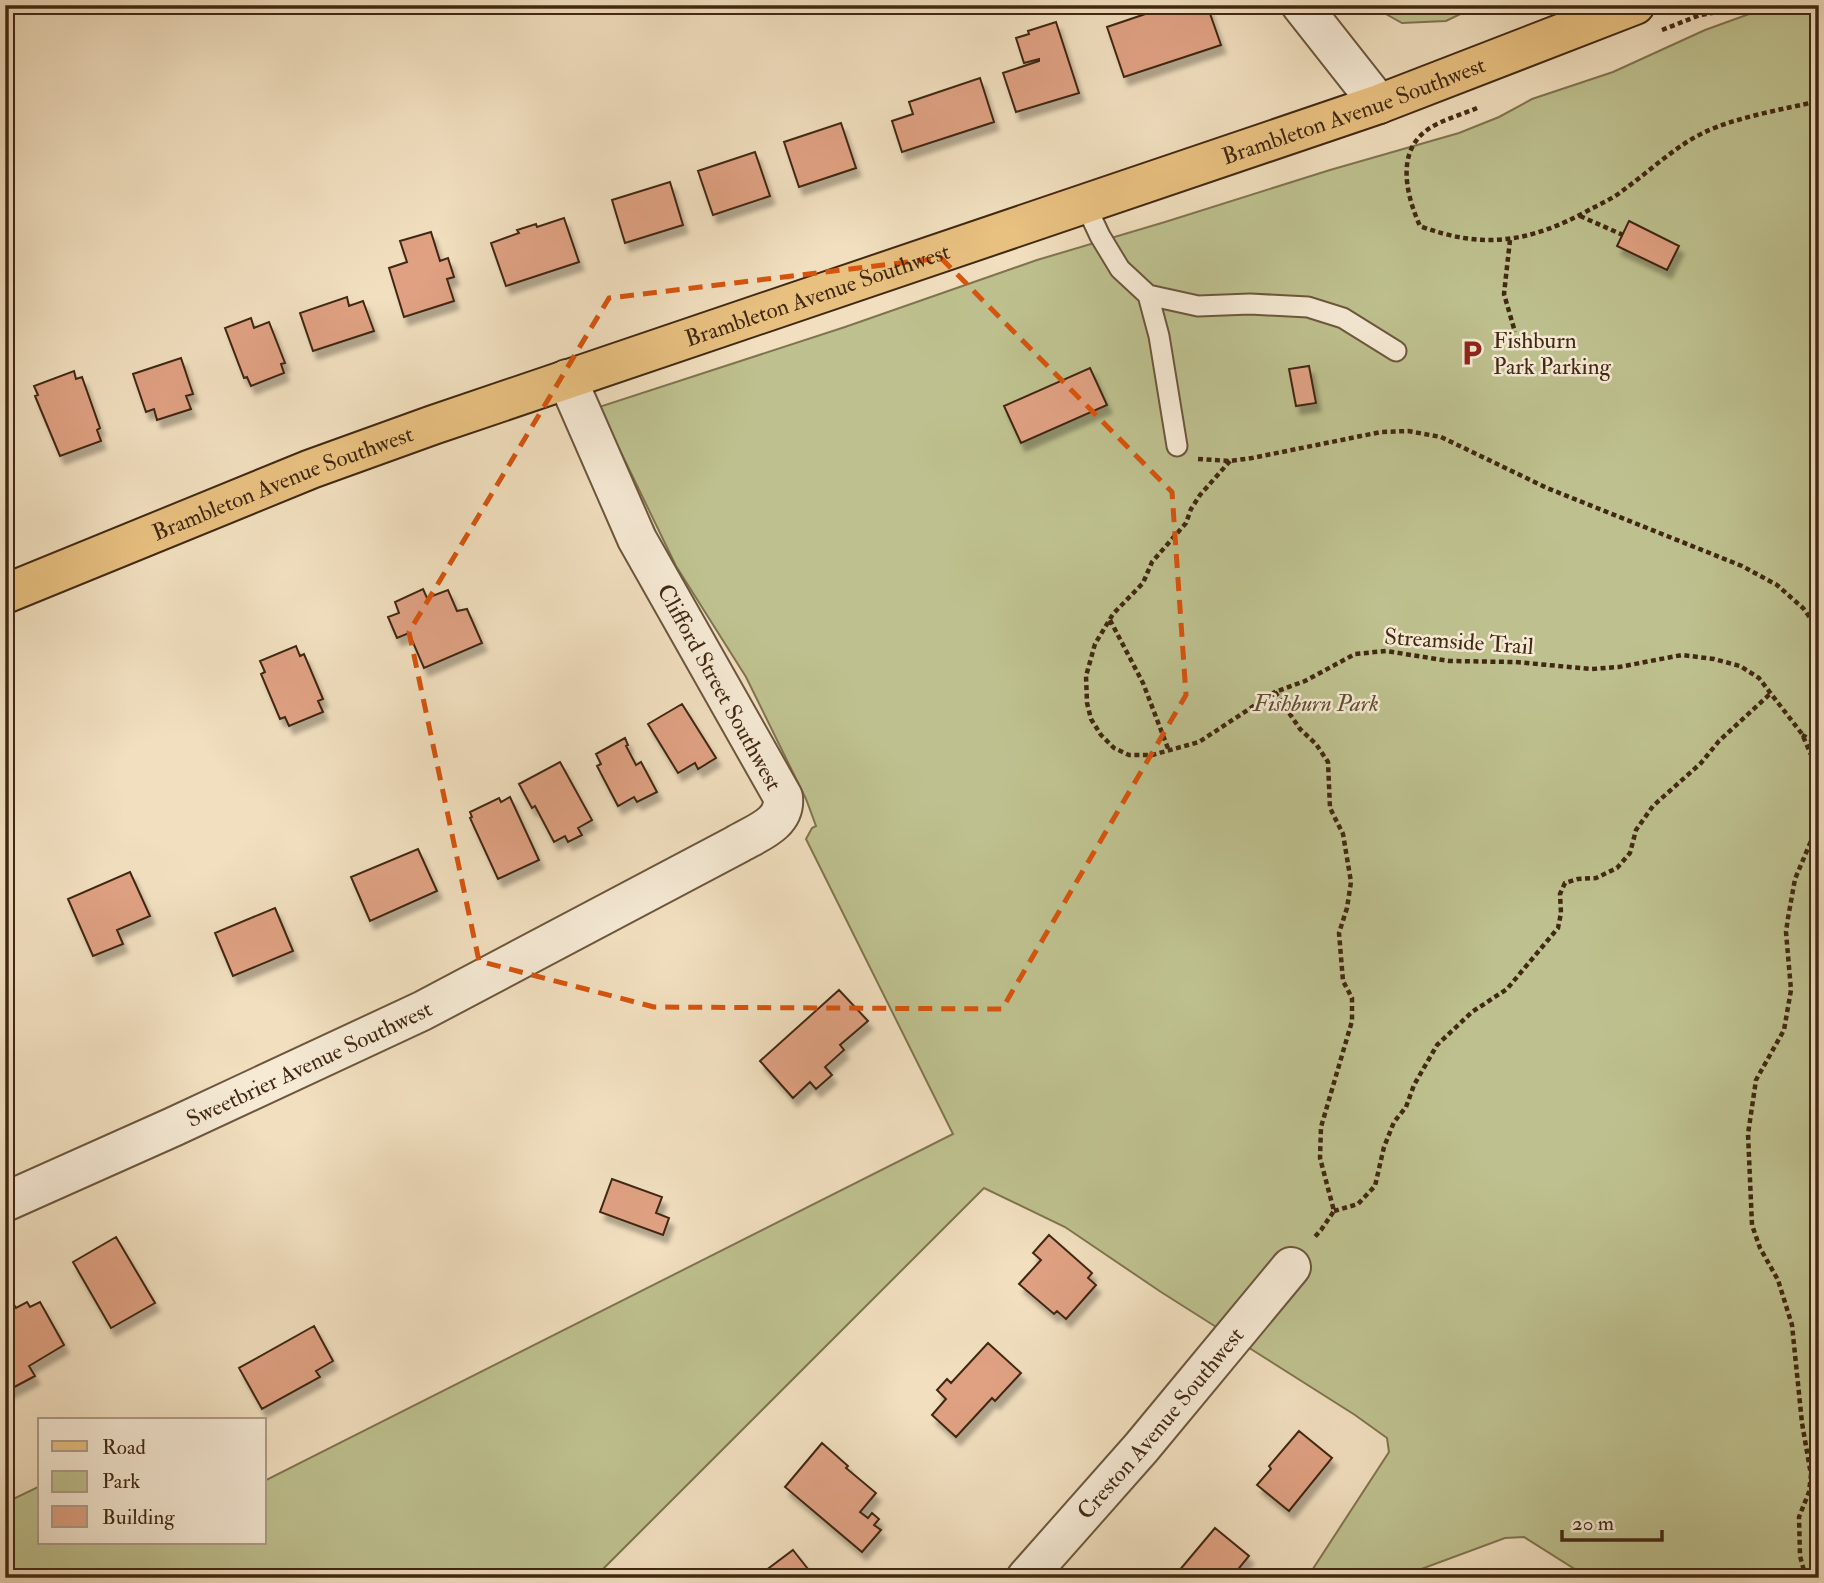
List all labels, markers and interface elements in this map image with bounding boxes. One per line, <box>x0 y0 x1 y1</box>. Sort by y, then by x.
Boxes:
street label: Brambleton Avenue Southwest <box>1218 50 1490 171</box>
street label: Brambleton Avenue Southwest <box>681 237 954 353</box>
place label: Fishburn Park Parking <box>1493 326 1612 381</box>
parking icon: Fishburn Park Parking <box>1457 338 1487 368</box>
street label: Brambleton Avenue Southwest <box>148 419 417 547</box>
street label: Clifford Street Southwest <box>651 579 788 796</box>
street label: Streamside Trail <box>1383 622 1535 661</box>
park label: Fishburn Park <box>1252 689 1379 718</box>
street label: Sweetbrier Avenue Southwest <box>182 994 437 1134</box>
street label: Creston Avenue Southwest <box>1071 1321 1250 1525</box>
legend <box>38 1418 266 1544</box>
text: Road <box>102 1434 147 1461</box>
text: Park <box>102 1468 140 1495</box>
scale bar <box>1562 1499 1661 1543</box>
text: Building <box>102 1504 175 1531</box>
text: 20 m <box>1572 1510 1614 1537</box>

